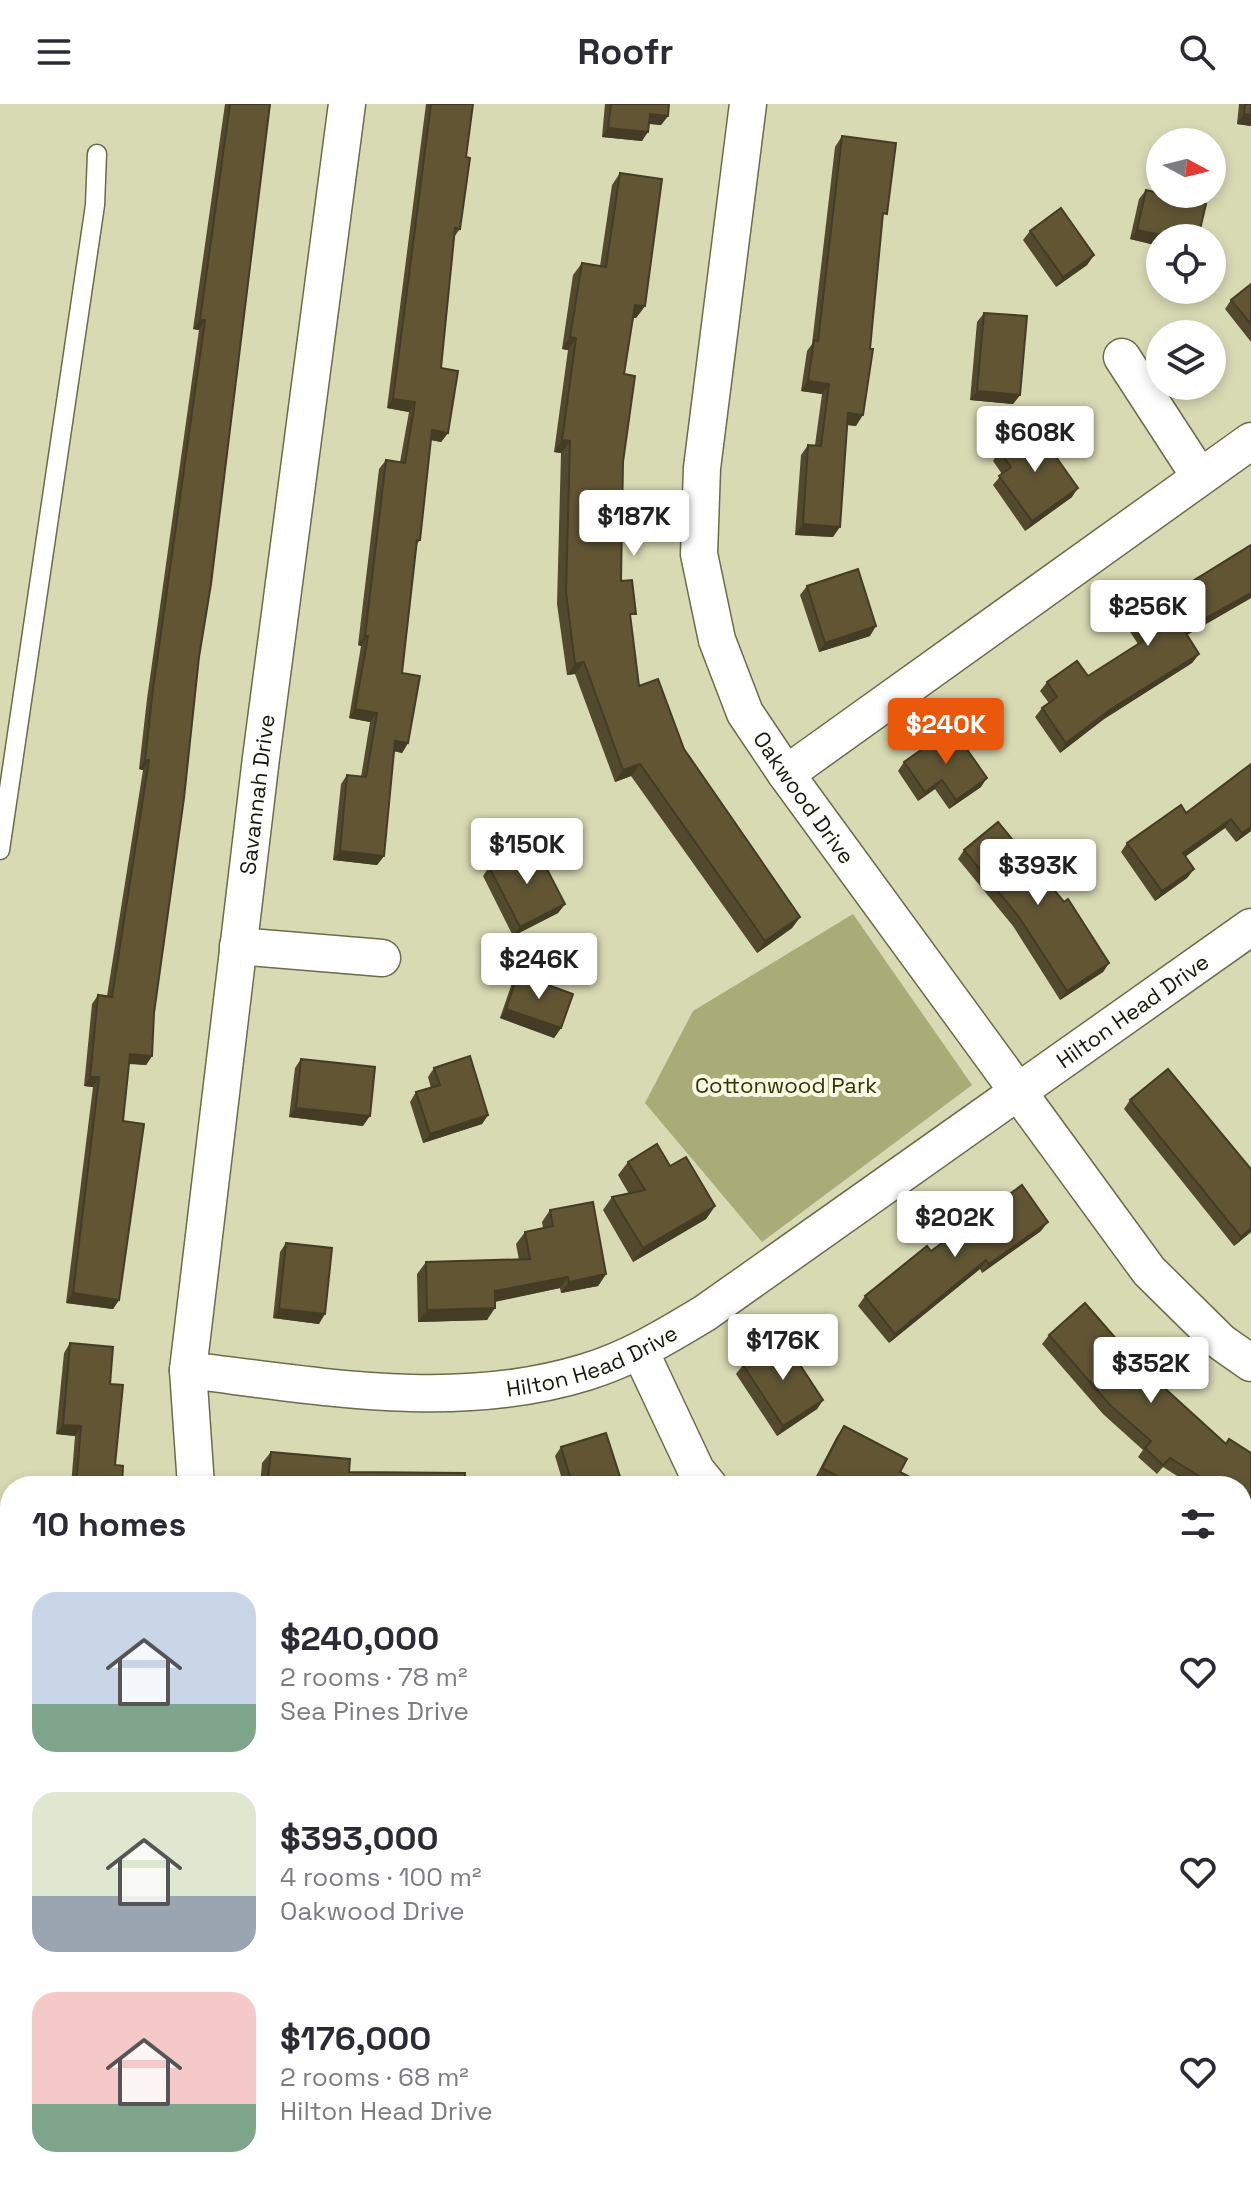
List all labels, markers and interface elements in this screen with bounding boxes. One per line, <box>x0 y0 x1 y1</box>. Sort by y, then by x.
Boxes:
text: Roofr <box>577 29 674 75</box>
icon: menu <box>32 30 76 74</box>
icon: search <box>1175 30 1219 74</box>
north arrow <box>1146 128 1226 208</box>
map controls <box>1146 128 1226 400</box>
button: locate <box>1146 224 1226 304</box>
button: layers <box>1146 320 1226 400</box>
pin: $608K <box>979 406 1091 474</box>
text: $608K <box>995 415 1075 449</box>
pin: $187K <box>578 490 690 558</box>
text: $187K <box>597 499 671 533</box>
pin: $256K <box>1092 580 1204 648</box>
text: $256K <box>1108 589 1188 623</box>
pin: $240K <box>890 698 1002 766</box>
text: $240K <box>906 707 986 741</box>
street label: Savannah Drive <box>233 713 281 876</box>
street label: Oakwood Drive <box>747 726 861 869</box>
pin: $150K <box>471 818 583 886</box>
text: $150K <box>489 827 565 861</box>
pin: $393K <box>982 839 1094 907</box>
text: $393K <box>998 848 1078 882</box>
pin: $246K <box>483 933 595 1001</box>
text: $246K <box>499 942 579 976</box>
street label: Hilton Head Drive <box>1051 947 1214 1074</box>
park label: Cottonwood Park <box>695 1071 877 1099</box>
pin: $202K <box>899 1191 1011 1259</box>
text: $202K <box>915 1200 995 1234</box>
pin: $176K <box>727 1314 839 1382</box>
street label: Hilton Head Drive <box>505 1319 682 1403</box>
text: $176K <box>746 1323 820 1357</box>
pin: $352K <box>1095 1337 1207 1405</box>
text: $352K <box>1112 1346 1190 1380</box>
icon: filters <box>1176 1502 1220 1546</box>
text: 10 homes <box>32 1503 186 1546</box>
text: $240,000 <box>280 1617 439 1660</box>
icon: home <box>96 1624 192 1720</box>
icon: heart <box>1176 1650 1220 1694</box>
text: 2 rooms · 78 m² <box>280 1660 467 1694</box>
text: Sea Pines Drive <box>280 1694 469 1728</box>
text: $393,000 <box>280 1817 439 1860</box>
icon: home <box>96 1824 192 1920</box>
icon: heart <box>1176 1850 1220 1894</box>
text: 4 rooms · 100 m² <box>280 1860 481 1894</box>
text: Oakwood Drive <box>280 1894 465 1928</box>
text: $176,000 <box>280 2017 431 2060</box>
icon: home <box>96 2024 192 2120</box>
icon: heart <box>1176 2050 1220 2094</box>
text: 2 rooms · 68 m² <box>280 2060 469 2094</box>
text: Hilton Head Drive <box>280 2094 493 2128</box>

